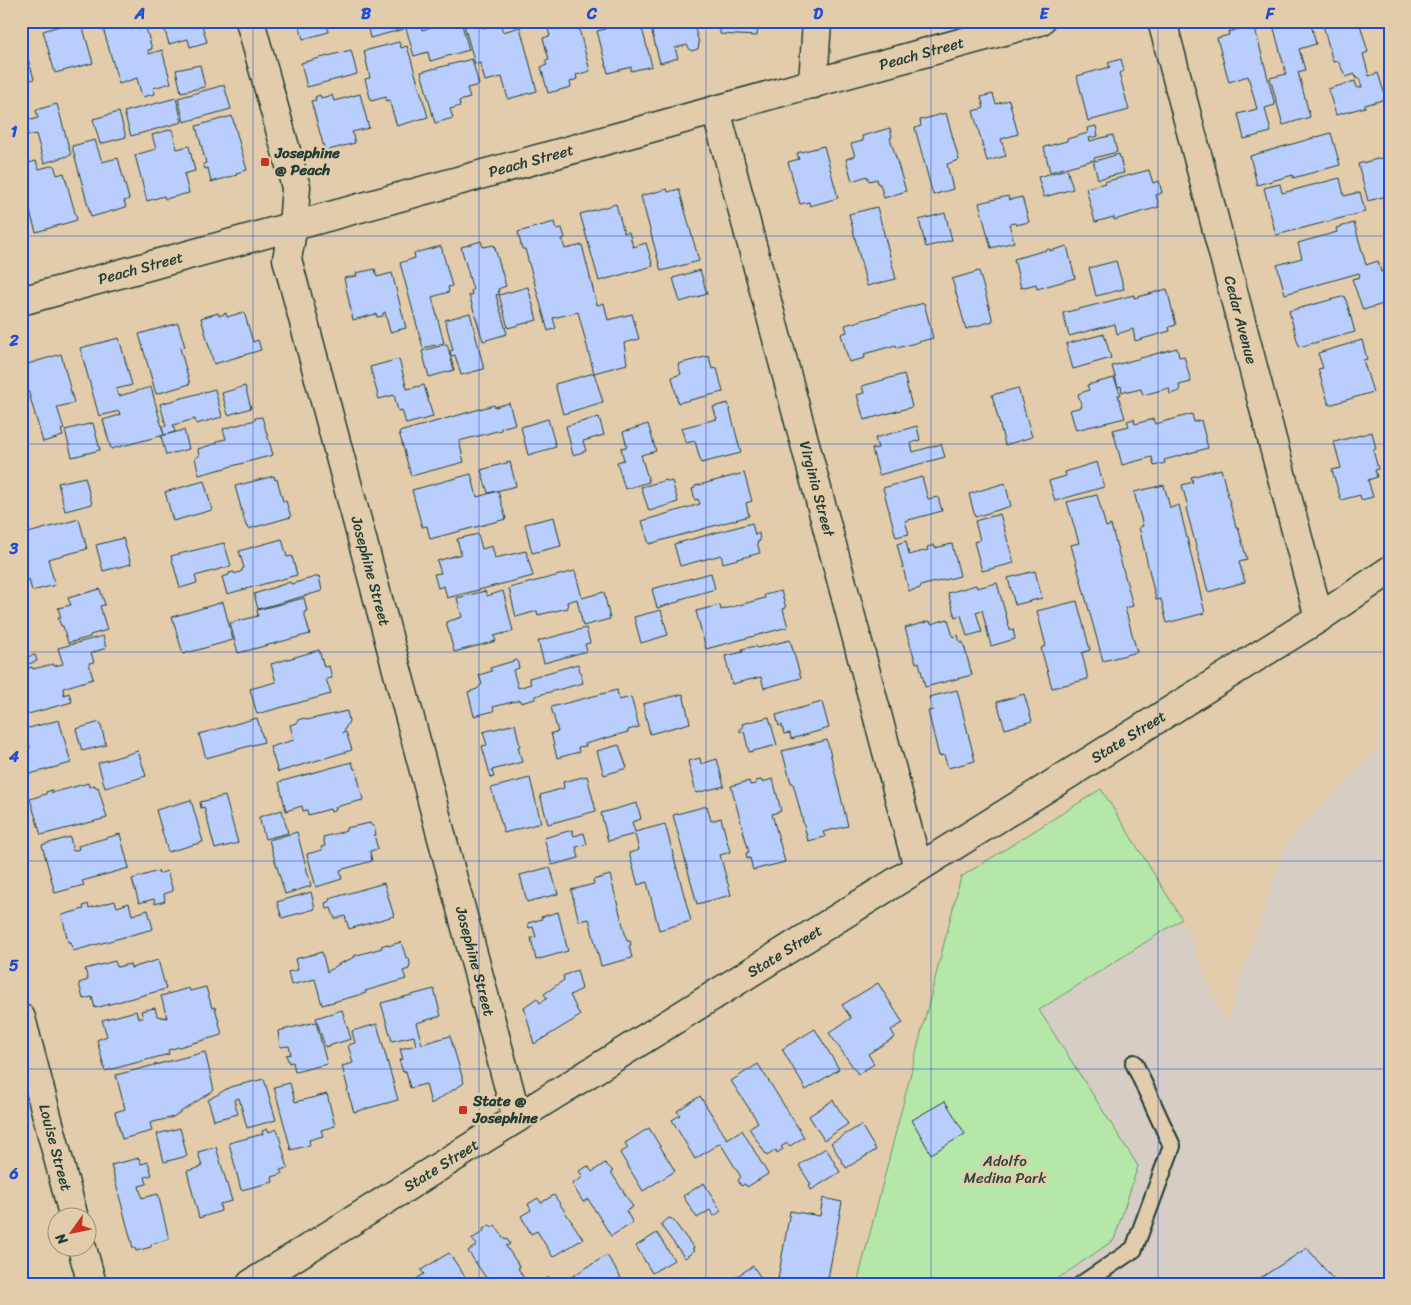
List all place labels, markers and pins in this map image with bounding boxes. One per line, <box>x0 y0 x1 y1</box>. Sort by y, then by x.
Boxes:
place label: Josephine @ Peach <box>274 140 340 183</box>
marker: Josephine @ Peach <box>259 156 271 168</box>
place label: State @ Josephine <box>472 1088 538 1131</box>
marker: State @ Josephine <box>457 1104 469 1116</box>

